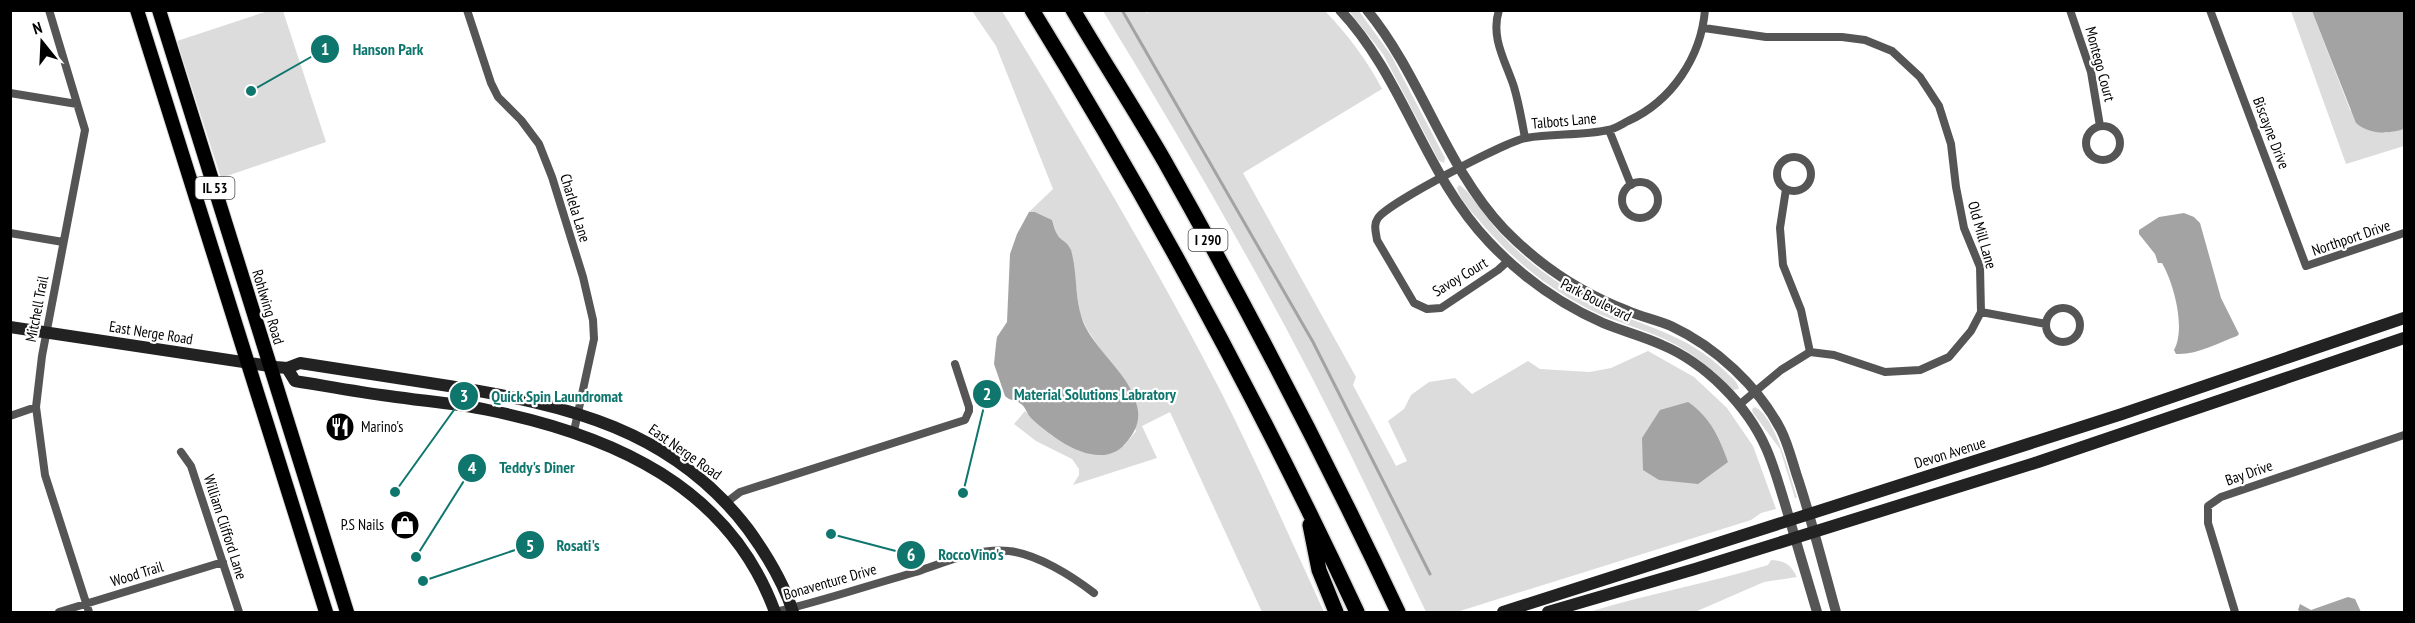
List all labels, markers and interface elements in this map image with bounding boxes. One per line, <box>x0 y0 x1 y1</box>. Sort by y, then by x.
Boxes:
north arrow <box>12 12 72 72</box>
text: N <box>30 17 45 39</box>
street label: Montego Court <box>2081 24 2120 103</box>
callout: Hanson Park <box>310 32 435 66</box>
text: 1 <box>321 37 329 60</box>
text: Hanson Park <box>353 39 424 59</box>
street label: Biscayne Drive <box>2249 94 2294 172</box>
street label: Talbots Lane <box>1531 108 1597 133</box>
street label: Charlela Lane <box>556 171 595 244</box>
road number: IL 53 <box>196 177 234 199</box>
street label: Old Mill Lane <box>1964 199 2001 271</box>
street label: Northport Drive <box>2309 215 2393 260</box>
road number: I 290 <box>1188 229 1228 251</box>
street label: Savoy Court <box>1429 253 1491 300</box>
street label: Rohlwing Road <box>248 267 289 347</box>
street label: Mitchell Trail <box>21 274 52 344</box>
street label: Park Boulevard <box>1558 274 1635 326</box>
street label: East Nerge Road <box>108 317 194 349</box>
callout: Material Solutions Labratory <box>972 377 1188 411</box>
callout: Quick Spin Laundromat <box>449 379 635 413</box>
text: 2 <box>983 382 991 405</box>
text: 3 <box>460 384 468 407</box>
text: Material Solutions Labratory <box>1014 384 1177 404</box>
text: Quick Spin Laundromat <box>491 386 623 406</box>
restaurant icon: Marino's <box>324 411 356 443</box>
place label: Marino's <box>361 417 403 436</box>
street label: East Nerge Road <box>645 420 725 484</box>
street label: Devon Avenue <box>1912 433 1988 472</box>
callout: Teddy's Diner <box>457 451 586 485</box>
text: 4 <box>468 456 477 479</box>
street label: Bay Drive <box>2223 456 2275 489</box>
text: Teddy's Diner <box>499 457 575 477</box>
street label: William Clifford Lane <box>200 472 251 582</box>
shop icon: P.S Nails <box>389 509 421 541</box>
place label: P.S Nails <box>341 515 384 534</box>
callout: Rosati's <box>515 528 612 562</box>
text: 5 <box>526 534 534 557</box>
text: Rosati's <box>556 535 600 555</box>
callout: RoccoVino's <box>896 538 1016 572</box>
text: 6 <box>907 543 915 566</box>
text: RoccoVino's <box>938 544 1004 564</box>
street label: Wood Trail <box>108 556 166 591</box>
street label: Bonaventure Drive <box>781 559 879 604</box>

